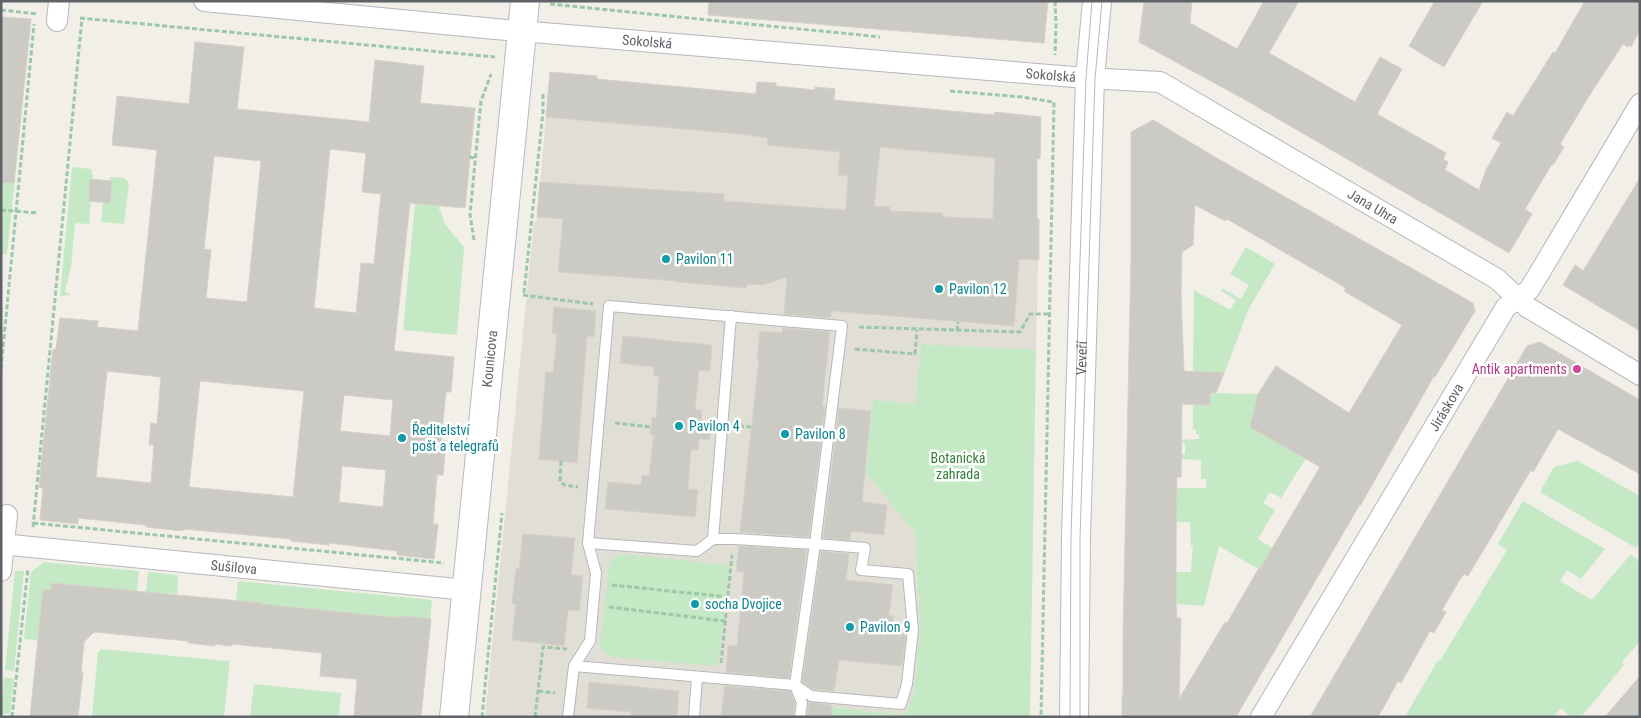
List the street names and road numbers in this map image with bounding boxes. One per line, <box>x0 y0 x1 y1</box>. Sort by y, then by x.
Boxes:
street label: Sokolská <box>621 32 673 52</box>
street label: Sokolská <box>1025 65 1076 85</box>
street label: Jana Uhra <box>1345 185 1401 227</box>
street label: Kounicova <box>479 329 500 388</box>
street label: Veveří <box>1073 340 1090 375</box>
street label: Jiráskova <box>1426 380 1467 434</box>
street label: Sušilova <box>210 557 258 577</box>

